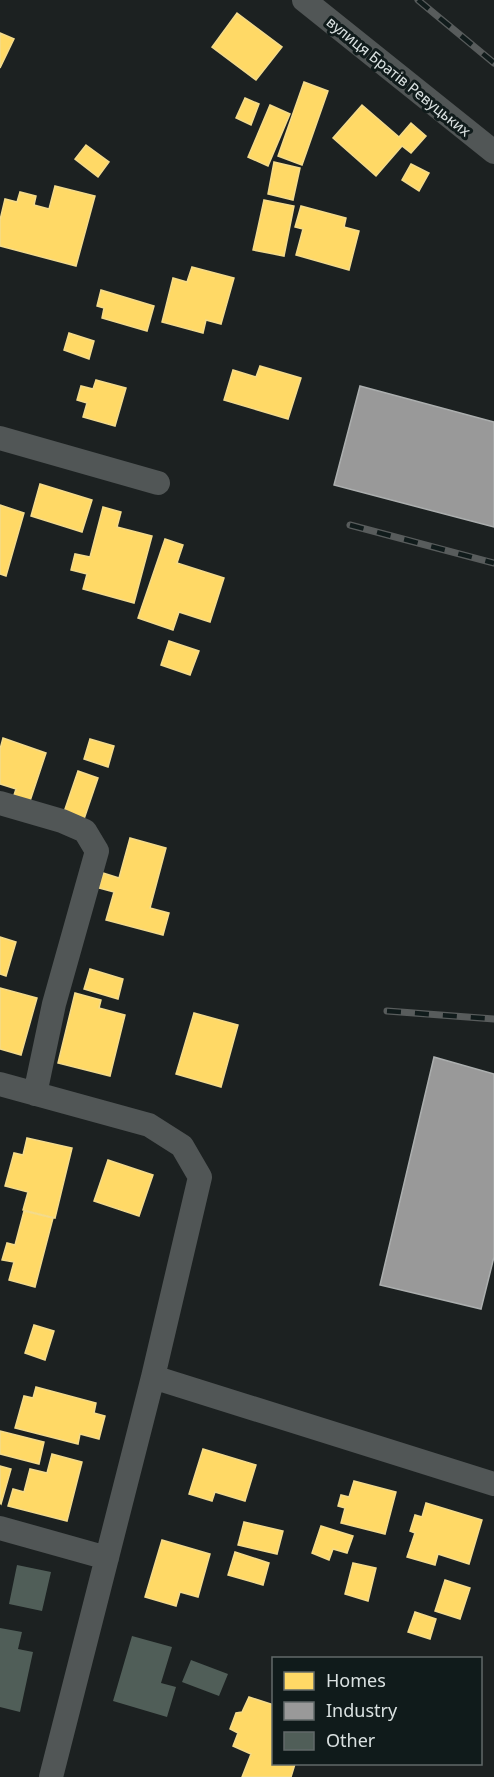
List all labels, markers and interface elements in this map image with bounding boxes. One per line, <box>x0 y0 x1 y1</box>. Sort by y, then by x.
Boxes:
street label: вулиця Братів Ревуцьких <box>323 12 476 141</box>
legend <box>272 1657 482 1765</box>
text: Homes <box>326 1668 386 1692</box>
text: Industry <box>326 1698 398 1722</box>
text: Other <box>326 1728 376 1752</box>

